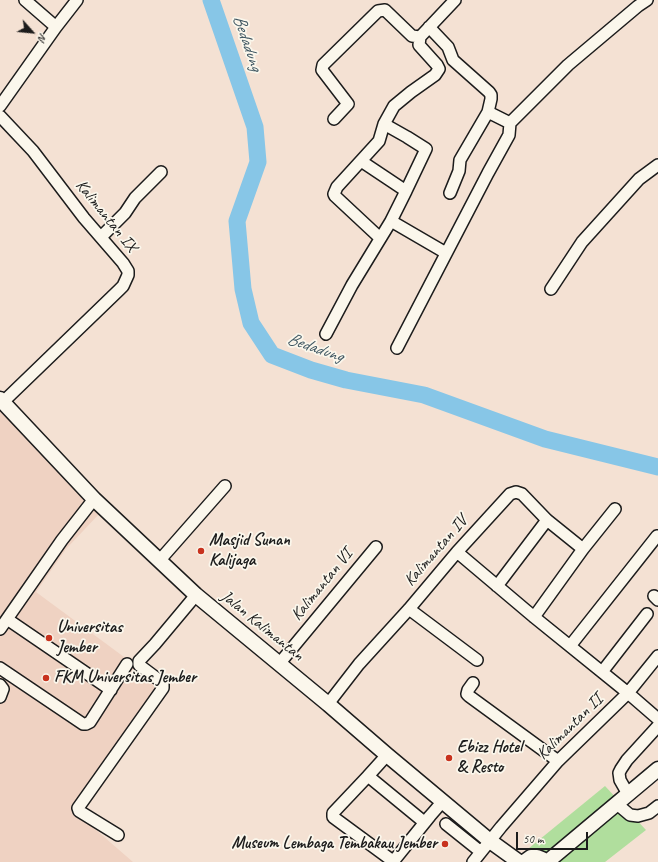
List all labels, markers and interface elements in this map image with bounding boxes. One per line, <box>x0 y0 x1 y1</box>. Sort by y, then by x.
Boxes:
north arrow <box>12 12 52 52</box>
water label: Bedadung <box>227 12 267 74</box>
text: N <box>35 31 50 44</box>
street label: Kalimantan IX <box>71 176 141 256</box>
water label: Bedadung <box>284 328 346 368</box>
street label: Kalimantan IV <box>400 512 472 590</box>
place label: Masjid Sunan Kalijaga <box>209 531 290 571</box>
street label: Kalimantan VI <box>287 545 357 625</box>
marker: Masjid Sunan Kalijaga <box>196 546 206 556</box>
street label: Jalan Kalimantan <box>216 586 308 666</box>
place label: Universitas Jember <box>57 618 122 658</box>
marker: Universitas Jember <box>44 633 54 643</box>
place label: FKM Universitas Jember <box>54 668 196 688</box>
marker: FKM Universitas Jember <box>41 673 51 683</box>
street label: Kalimantan II <box>533 690 607 764</box>
place label: Ebizz Hotel & Resto <box>457 738 522 778</box>
marker: Ebizz Hotel & Resto <box>444 753 454 763</box>
scale bar <box>518 824 590 850</box>
text: 50 m <box>523 831 543 847</box>
place label: Museum Lembaga Tembakau Jember <box>232 834 437 854</box>
marker: Museum Lembaga Tembakau Jember <box>440 839 450 849</box>

